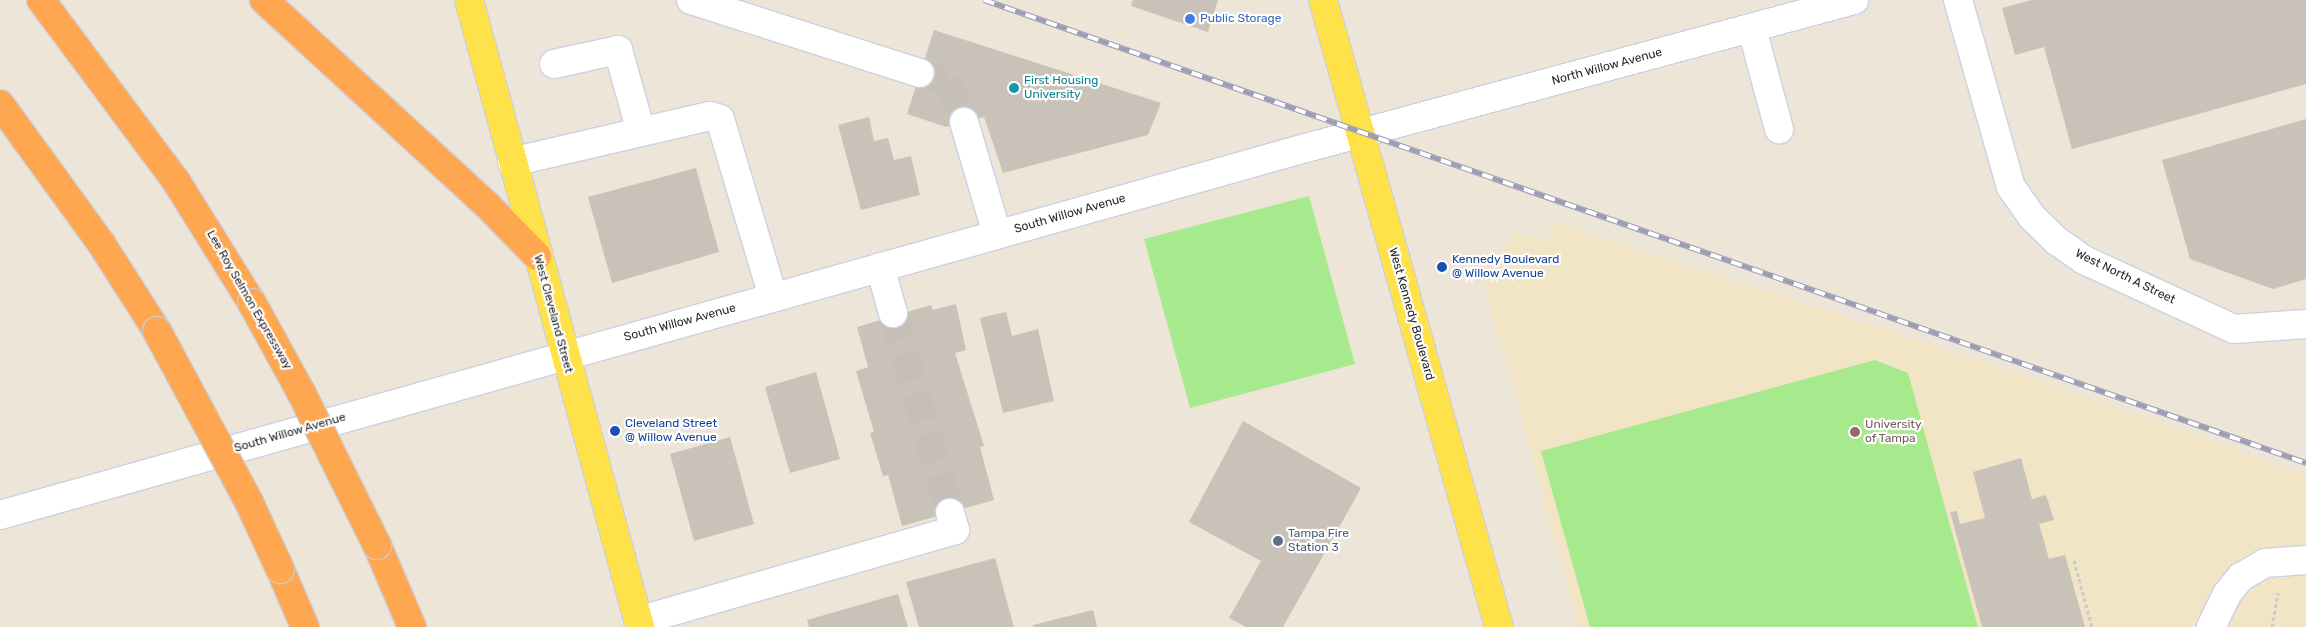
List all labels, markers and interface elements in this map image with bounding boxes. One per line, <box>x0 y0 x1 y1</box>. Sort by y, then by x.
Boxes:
place label: Public Storage <box>1200 12 1281 26</box>
marker: Public Storage <box>1184 13 1196 25</box>
street label: North Willow Avenue <box>1550 45 1664 89</box>
place label: First Housing University <box>1024 74 1098 102</box>
marker: First Housing University <box>1008 82 1020 94</box>
street label: South Willow Avenue <box>1012 191 1128 237</box>
street label: Lee Roy Selmon Expressway <box>203 228 295 372</box>
street label: West Kennedy Boulevard <box>1385 246 1437 382</box>
street label: West North A Street <box>2072 246 2178 308</box>
street label: West Cleveland Street <box>530 253 576 375</box>
place label: Kennedy Boulevard @ Willow Avenue <box>1452 253 1560 281</box>
marker: Kennedy Boulevard @ Willow Avenue <box>1436 261 1448 273</box>
street label: South Willow Avenue <box>622 301 738 345</box>
street label: South Willow Avenue <box>232 410 348 456</box>
place label: Cleveland Street @ Willow Avenue <box>625 417 718 445</box>
place label: University of Tampa <box>1865 418 1922 446</box>
marker: Cleveland Street @ Willow Avenue <box>609 425 621 437</box>
marker: University of Tampa <box>1849 426 1861 438</box>
place label: Tampa Fire Station 3 <box>1288 527 1349 555</box>
marker: Tampa Fire Station 3 <box>1272 535 1284 547</box>

